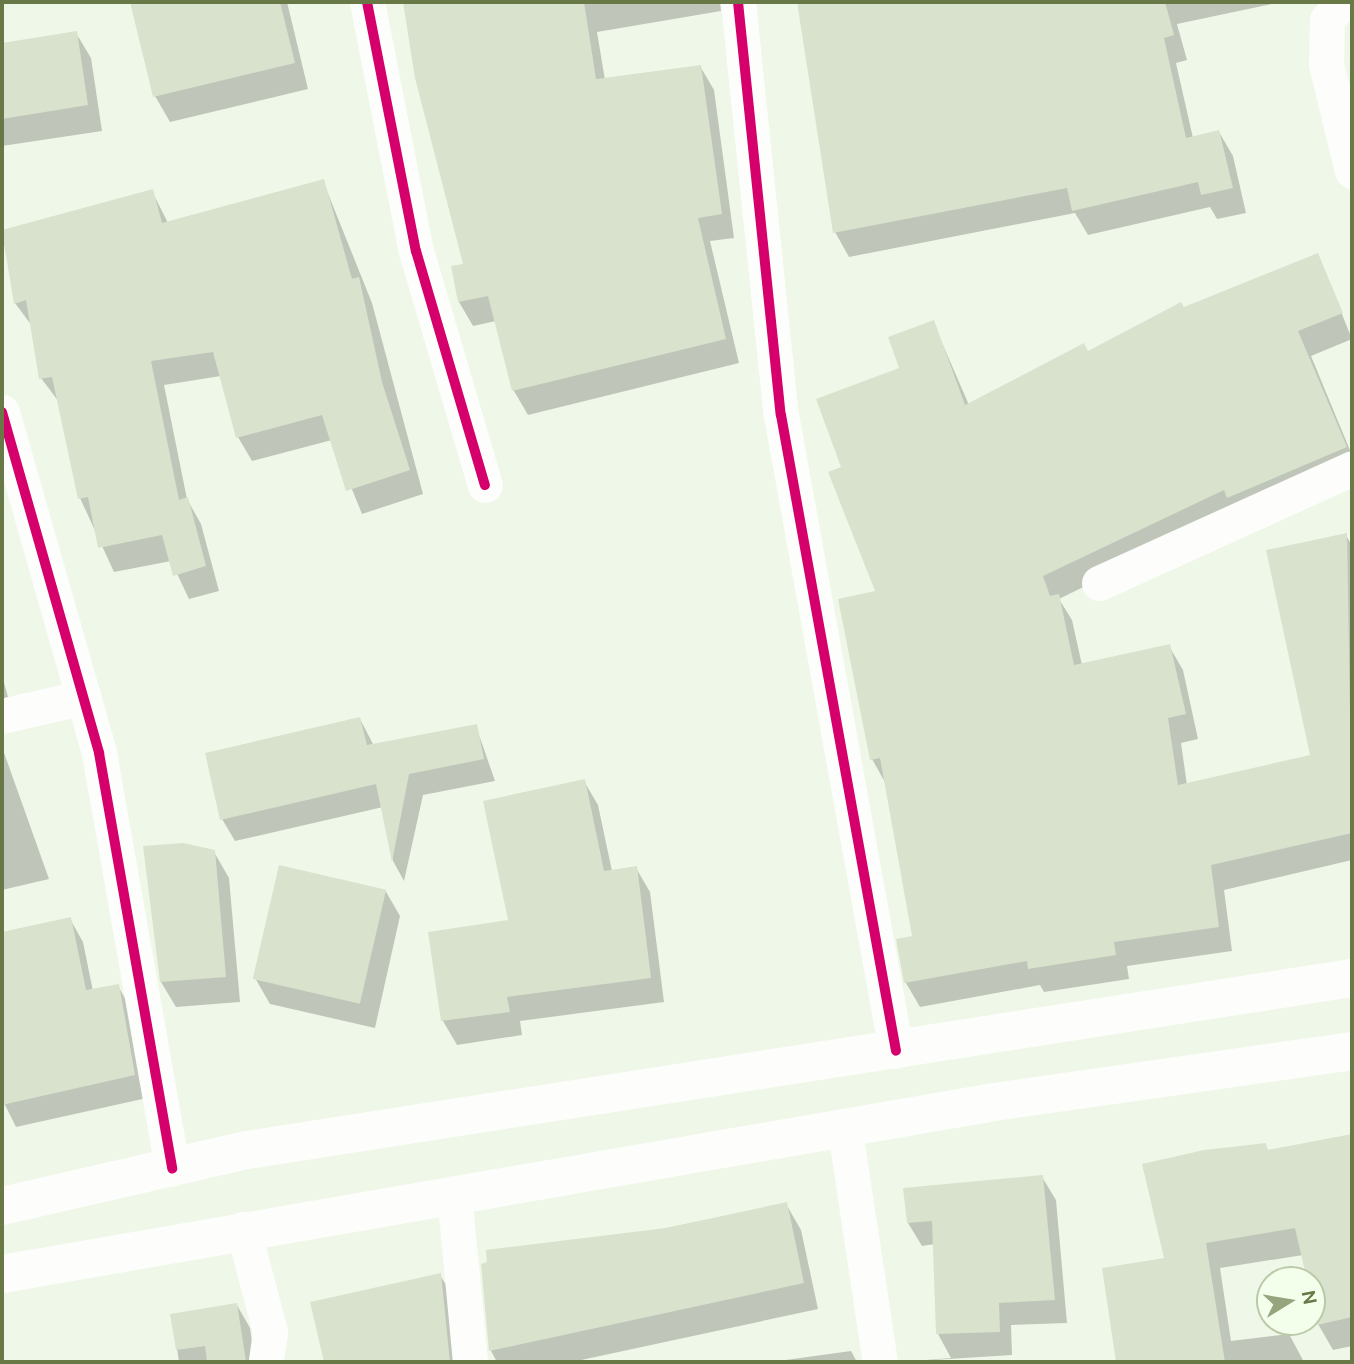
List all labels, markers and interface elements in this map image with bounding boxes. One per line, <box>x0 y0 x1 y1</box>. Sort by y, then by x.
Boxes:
north arrow <box>1256 1266 1326 1336</box>
text: N <box>1297 1288 1322 1306</box>

